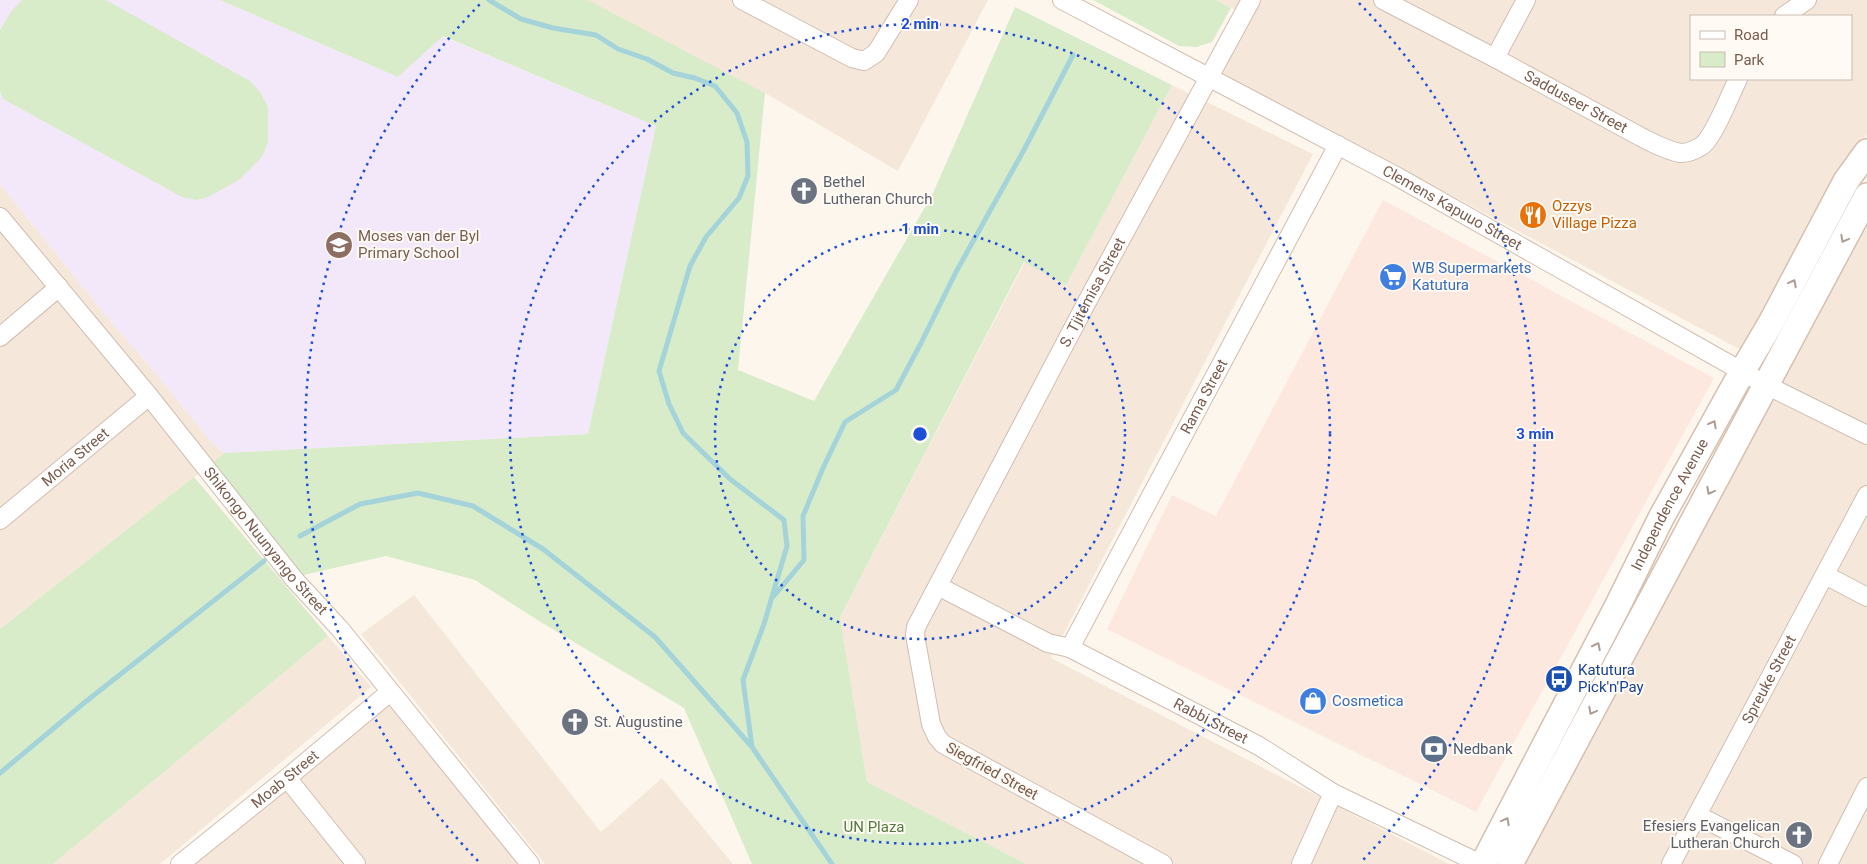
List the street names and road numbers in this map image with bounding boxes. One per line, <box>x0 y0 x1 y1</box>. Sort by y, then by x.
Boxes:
street label: Sadduseer Street <box>1521 67 1630 137</box>
street label: Clemens Kapuuo Street <box>1379 162 1525 254</box>
street label: S. Tjitemisa Street <box>1056 234 1129 350</box>
street label: Rama Street <box>1177 356 1231 437</box>
street label: Moria Street <box>38 424 113 490</box>
street label: Independence Avenue <box>1627 435 1712 574</box>
street label: Shikongo Nuunyango Street <box>200 464 331 619</box>
street label: Spreuke Street <box>1738 632 1800 727</box>
street label: Rabbi Street <box>1171 694 1251 748</box>
street label: Siegfried Street <box>943 738 1041 804</box>
street label: Moab Street <box>248 746 322 812</box>

